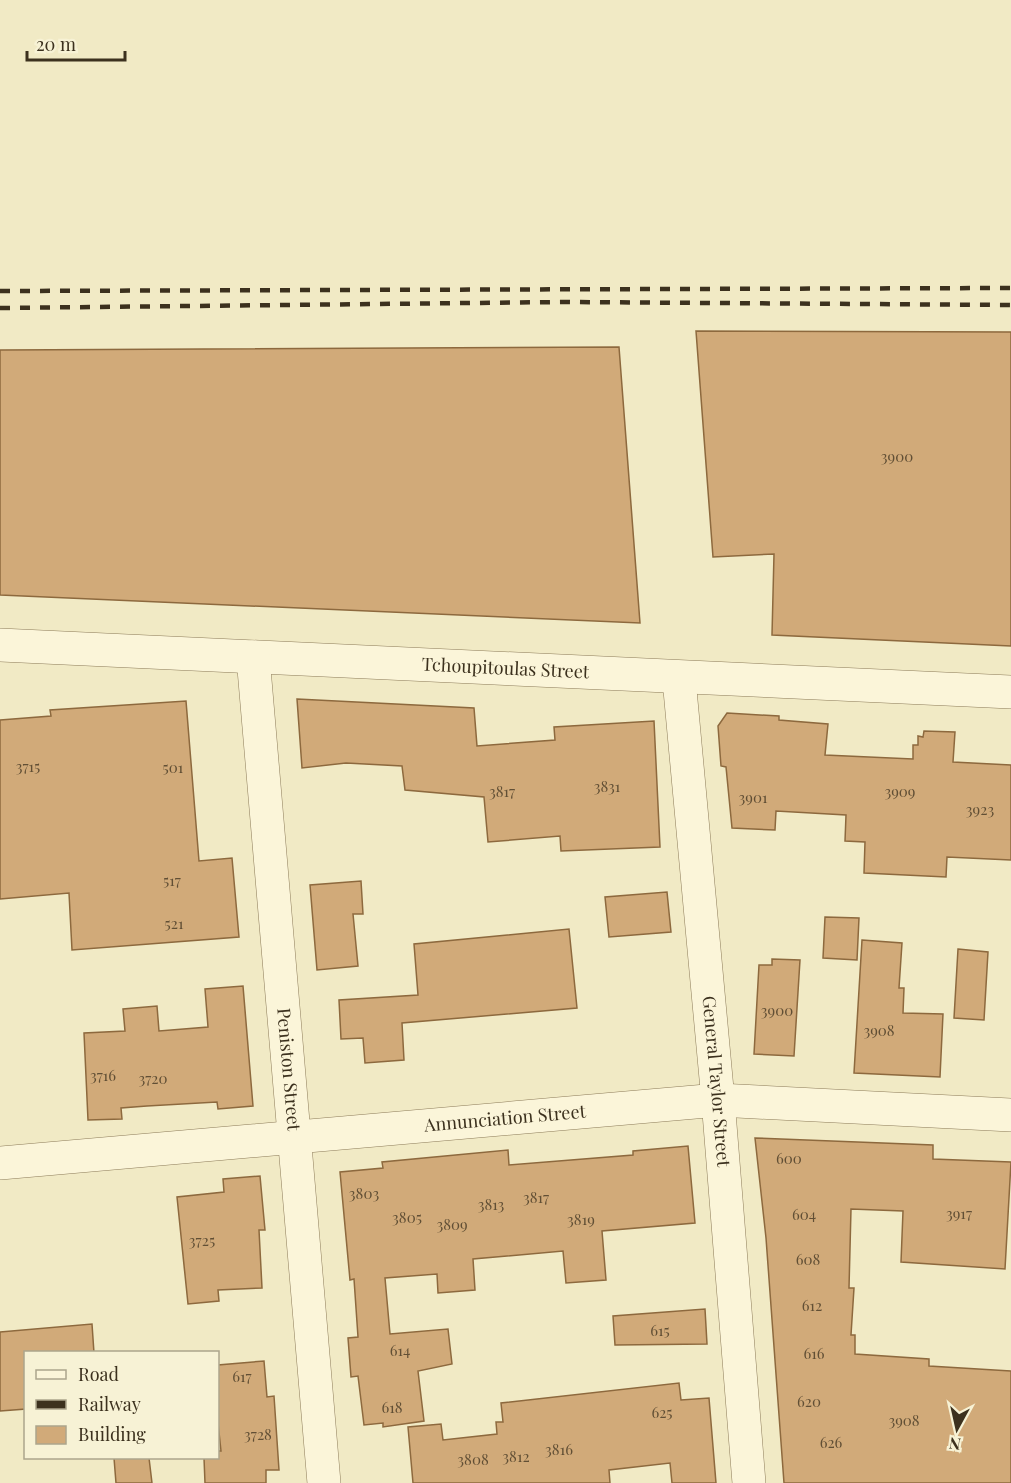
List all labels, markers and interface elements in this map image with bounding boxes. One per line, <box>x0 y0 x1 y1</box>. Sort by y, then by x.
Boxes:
scale bar <box>27 24 124 62</box>
text: 20 m <box>36 32 76 56</box>
house number: 3900 <box>881 446 913 466</box>
street label: Tchoupitoulas Street <box>421 652 590 683</box>
house number: 3715 <box>16 756 40 776</box>
house number: 501 <box>163 757 184 777</box>
house number: 3831 <box>594 776 621 796</box>
house number: 3817 <box>489 781 515 801</box>
house number: 3909 <box>884 781 916 801</box>
house number: 3901 <box>739 787 768 807</box>
house number: 3923 <box>966 799 994 819</box>
house number: 517 <box>163 870 181 890</box>
house number: 521 <box>165 913 184 933</box>
street label: General Taylor Street <box>697 995 736 1168</box>
house number: 3900 <box>761 1000 793 1020</box>
street label: Peniston Street <box>272 1007 307 1133</box>
house number: 3908 <box>863 1020 895 1040</box>
house number: 3716 <box>90 1065 116 1085</box>
house number: 3720 <box>138 1068 168 1088</box>
street label: Annunciation Street <box>422 1099 587 1137</box>
house number: 600 <box>776 1148 802 1168</box>
house number: 3803 <box>349 1183 379 1203</box>
house number: 3817 <box>523 1187 549 1207</box>
house number: 3813 <box>478 1194 505 1214</box>
house number: 3917 <box>946 1203 972 1223</box>
house number: 604 <box>792 1204 816 1224</box>
house number: 3805 <box>392 1207 422 1227</box>
house number: 3819 <box>567 1209 595 1229</box>
house number: 3809 <box>436 1214 468 1234</box>
house number: 3725 <box>189 1230 215 1250</box>
house number: 608 <box>796 1249 820 1269</box>
house number: 612 <box>802 1295 822 1315</box>
house number: 615 <box>650 1320 670 1340</box>
house number: 614 <box>390 1340 410 1360</box>
house number: 616 <box>803 1343 825 1363</box>
legend <box>24 1351 219 1459</box>
text: Road <box>78 1362 119 1386</box>
house number: 617 <box>232 1366 252 1386</box>
house number: 620 <box>797 1391 821 1411</box>
text: Railway <box>78 1392 141 1416</box>
house number: 618 <box>381 1397 403 1417</box>
north arrow <box>927 1399 987 1459</box>
house number: 625 <box>651 1402 673 1422</box>
house number: 3908 <box>888 1410 920 1430</box>
text: Building <box>78 1422 146 1446</box>
house number: 3728 <box>244 1424 272 1444</box>
house number: 626 <box>820 1432 843 1452</box>
text: N <box>947 1433 962 1456</box>
house number: 3816 <box>545 1439 573 1459</box>
house number: 3812 <box>502 1446 530 1466</box>
house number: 3808 <box>457 1449 489 1469</box>

